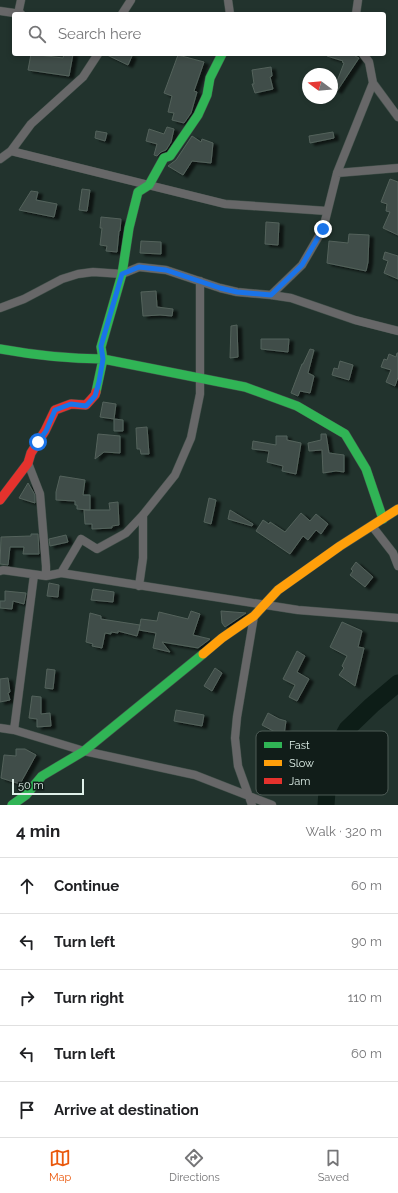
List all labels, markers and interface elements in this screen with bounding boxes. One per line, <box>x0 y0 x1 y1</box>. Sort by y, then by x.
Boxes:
search box <box>12 12 386 56</box>
icon: search <box>26 23 48 45</box>
text: Search here <box>58 25 141 43</box>
north arrow <box>302 68 338 104</box>
route end <box>314 220 332 238</box>
route start <box>29 433 47 451</box>
legend <box>256 731 388 795</box>
text: Fast <box>289 739 310 752</box>
text: Slow <box>289 757 314 770</box>
text: Jam <box>289 775 310 788</box>
scale bar <box>12 777 84 796</box>
text: 50 m <box>18 779 44 792</box>
text: 4 min <box>16 821 60 841</box>
text: Walk · 320 m <box>306 824 382 839</box>
icon: ahead <box>16 875 38 897</box>
text: Continue <box>54 877 119 895</box>
text: 60 m <box>351 878 382 893</box>
icon: left <box>16 931 38 953</box>
text: Turn left <box>54 933 115 951</box>
text: 90 m <box>351 934 382 949</box>
icon: right <box>16 987 38 1009</box>
text: Turn right <box>54 989 124 1007</box>
text: 110 m <box>348 990 382 1005</box>
icon: left <box>16 1043 38 1065</box>
text: Turn left <box>54 1045 115 1063</box>
text: 60 m <box>351 1046 382 1061</box>
icon: arrive <box>16 1099 38 1121</box>
text: Arrive at destination <box>54 1101 199 1119</box>
tab: Map <box>49 1147 71 1184</box>
tab: Directions <box>169 1147 220 1184</box>
tab: Saved <box>318 1147 349 1184</box>

